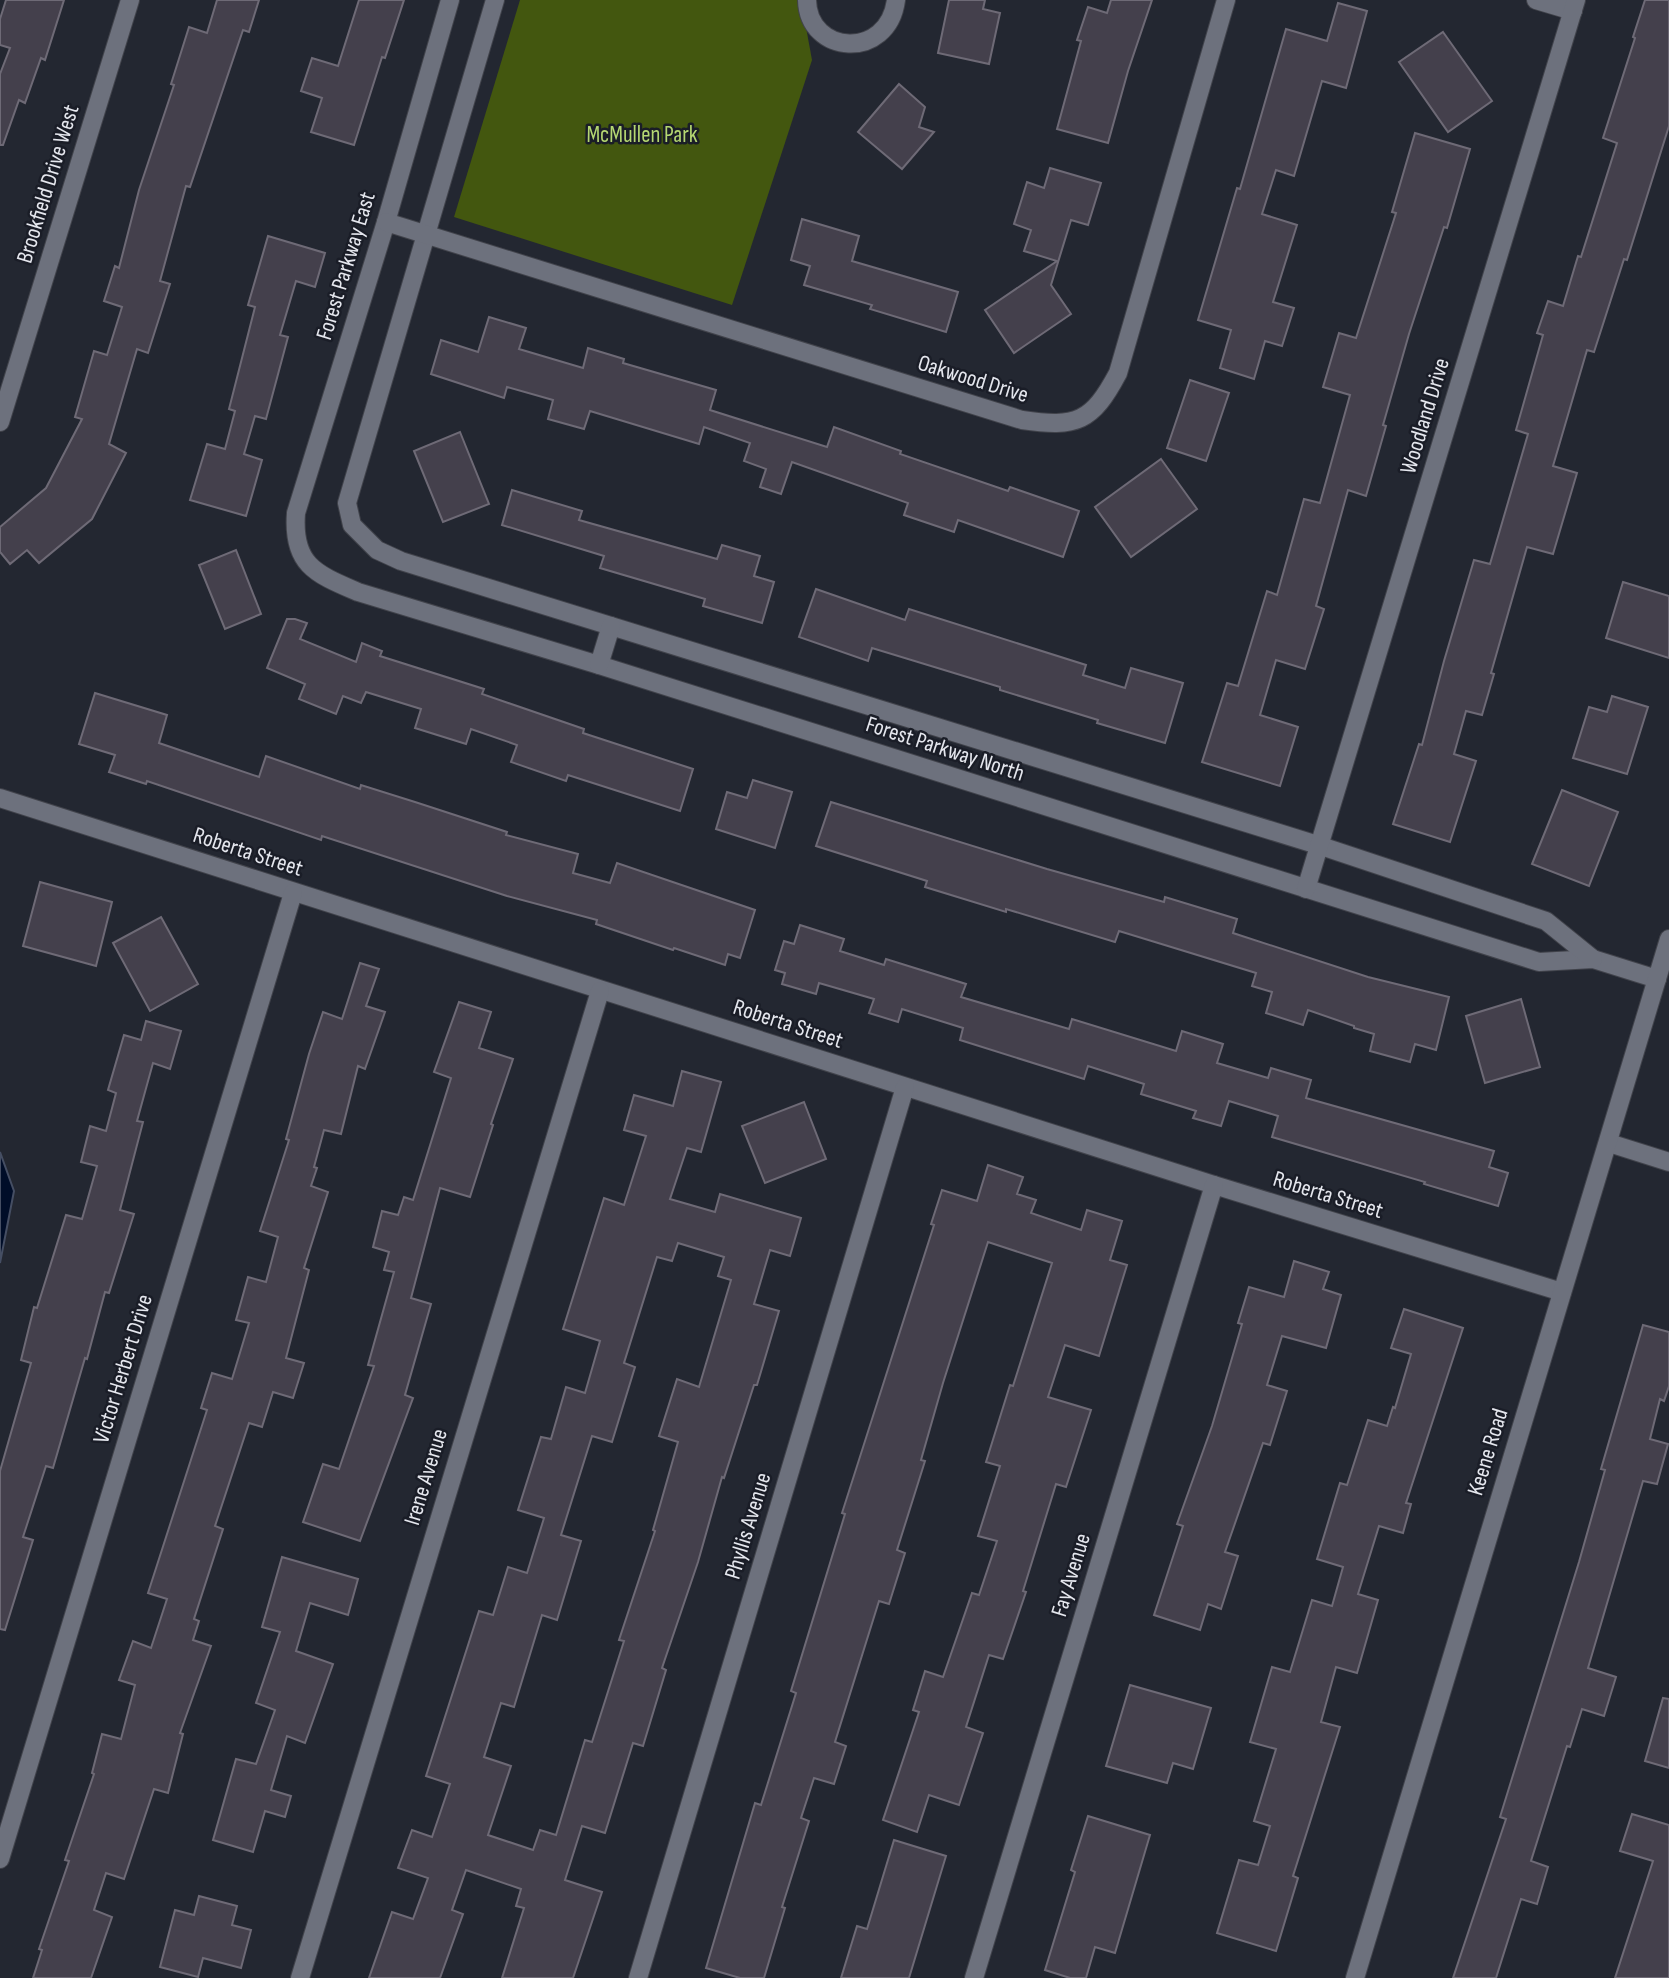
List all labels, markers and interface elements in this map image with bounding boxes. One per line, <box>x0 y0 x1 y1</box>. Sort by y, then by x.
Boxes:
street label: Brookfield Drive West <box>11 101 85 267</box>
park label: McMullen Park <box>586 121 698 149</box>
street label: Forest Parkway East <box>310 189 382 343</box>
street label: Oakwood Drive <box>914 349 1032 409</box>
street label: Woodland Drive <box>1394 355 1456 477</box>
street label: Forest Parkway North <box>862 710 1028 788</box>
street label: Roberta Street <box>190 821 306 883</box>
street label: Roberta Street <box>730 993 846 1055</box>
street label: Roberta Street <box>1270 1165 1386 1225</box>
street label: Victor Herbert Drive <box>87 1291 159 1447</box>
street label: Keene Road <box>1462 1405 1514 1499</box>
street label: Irene Avenue <box>398 1426 454 1528</box>
street label: Phyllis Avenue <box>719 1469 777 1583</box>
street label: Fay Avenue <box>1045 1530 1097 1620</box>

